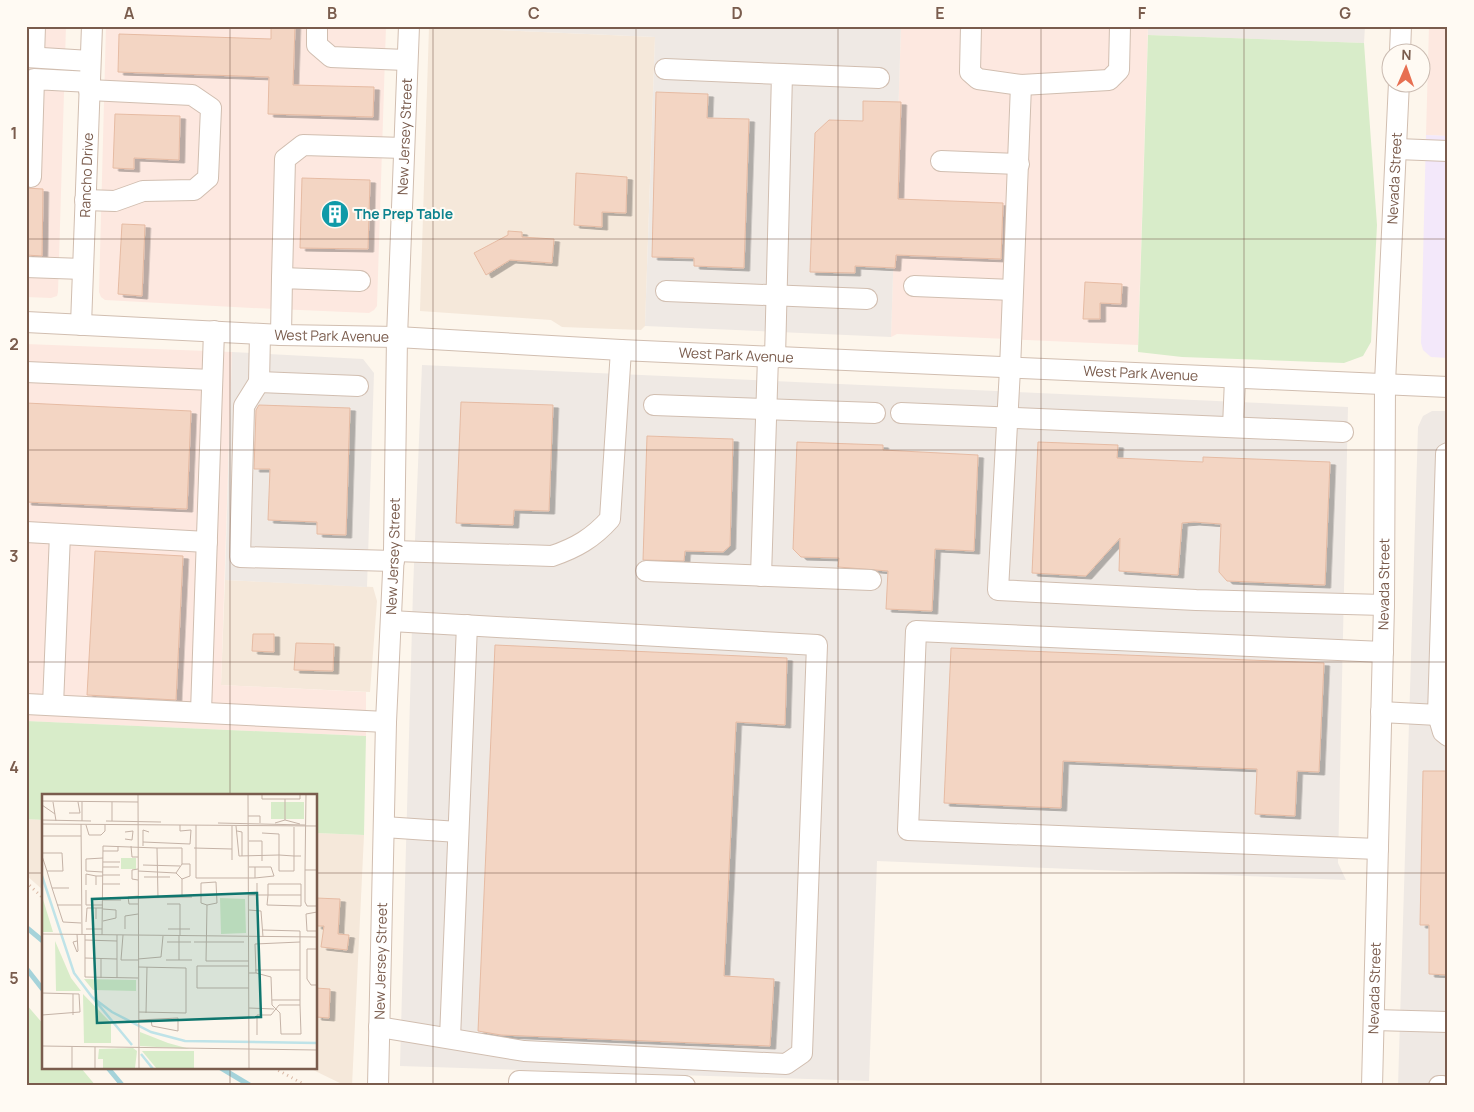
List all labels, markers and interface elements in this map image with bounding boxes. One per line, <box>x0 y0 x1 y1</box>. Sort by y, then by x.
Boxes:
text: A <box>124 2 135 24</box>
text: B <box>327 2 337 24</box>
text: C <box>528 2 540 24</box>
text: D <box>731 2 743 24</box>
text: E <box>935 2 945 24</box>
text: F <box>1138 2 1147 24</box>
text: G <box>1339 2 1351 24</box>
north arrow <box>1382 42 1432 92</box>
text: N <box>1401 45 1412 64</box>
street label: New Jersey Street <box>392 77 416 195</box>
text: 1 <box>10 122 18 144</box>
street label: Rancho Drive <box>75 132 97 218</box>
street label: Nevada Street <box>1382 132 1406 225</box>
building icon: The Prep Table <box>320 199 350 229</box>
place label: The Prep Table <box>354 204 453 223</box>
street label: West Park Avenue <box>274 325 389 346</box>
text: 2 <box>9 333 19 355</box>
street label: West Park Avenue <box>678 343 794 367</box>
street label: West Park Avenue <box>1083 361 1199 385</box>
street label: New Jersey Street <box>381 497 404 615</box>
street label: Nevada Street <box>1373 538 1393 630</box>
text: 3 <box>9 545 19 567</box>
text: 4 <box>9 756 19 778</box>
inset map <box>42 794 318 1070</box>
street label: New Jersey Street <box>369 902 391 1020</box>
street label: Nevada Street <box>1363 941 1385 1034</box>
text: 5 <box>9 967 19 989</box>

